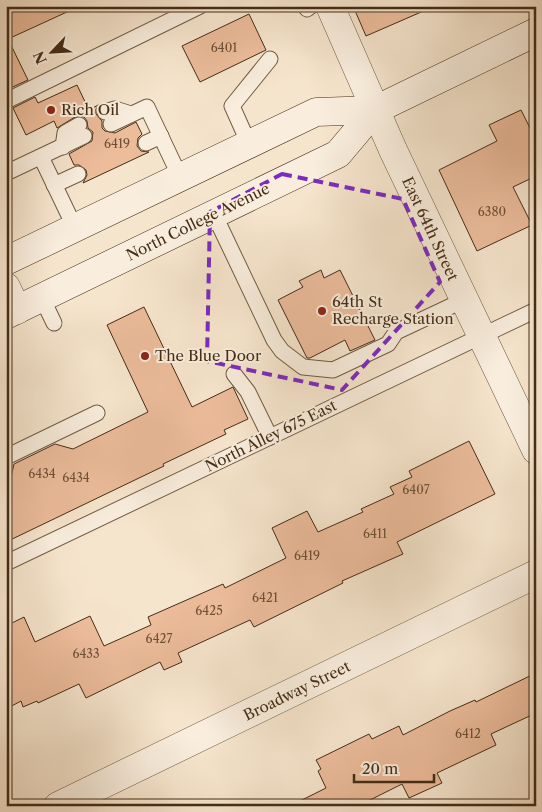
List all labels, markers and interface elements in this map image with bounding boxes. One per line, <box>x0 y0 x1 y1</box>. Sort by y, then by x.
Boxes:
north arrow <box>28 28 78 78</box>
house number: 6401 <box>211 40 237 55</box>
text: N <box>29 48 51 67</box>
place label: Rich Oil <box>61 100 120 119</box>
marker: Rich Oil <box>45 104 57 116</box>
house number: 6419 <box>104 136 130 151</box>
street label: East 64th Street <box>398 174 463 284</box>
street label: North College Avenue <box>123 179 273 265</box>
house number: 6380 <box>478 204 506 219</box>
place label: 64th St Recharge Station <box>332 292 454 328</box>
marker: 64th St Recharge Station <box>316 305 328 317</box>
place label: The Blue Door <box>155 346 262 365</box>
marker: The Blue Door <box>139 350 151 362</box>
street label: North Alley 675 East <box>202 395 340 476</box>
house number: 6434 <box>28 466 56 481</box>
house number: 6434 <box>62 470 90 485</box>
house number: 6407 <box>402 482 430 497</box>
house number: 6411 <box>363 526 387 541</box>
house number: 6419 <box>294 548 320 563</box>
house number: 6421 <box>252 590 278 605</box>
house number: 6425 <box>195 603 223 618</box>
house number: 6427 <box>146 631 172 646</box>
house number: 6433 <box>72 646 100 661</box>
street label: Broadway Street <box>240 656 354 725</box>
house number: 6412 <box>455 726 481 741</box>
scale bar <box>354 752 434 784</box>
text: 20 m <box>362 759 398 778</box>

